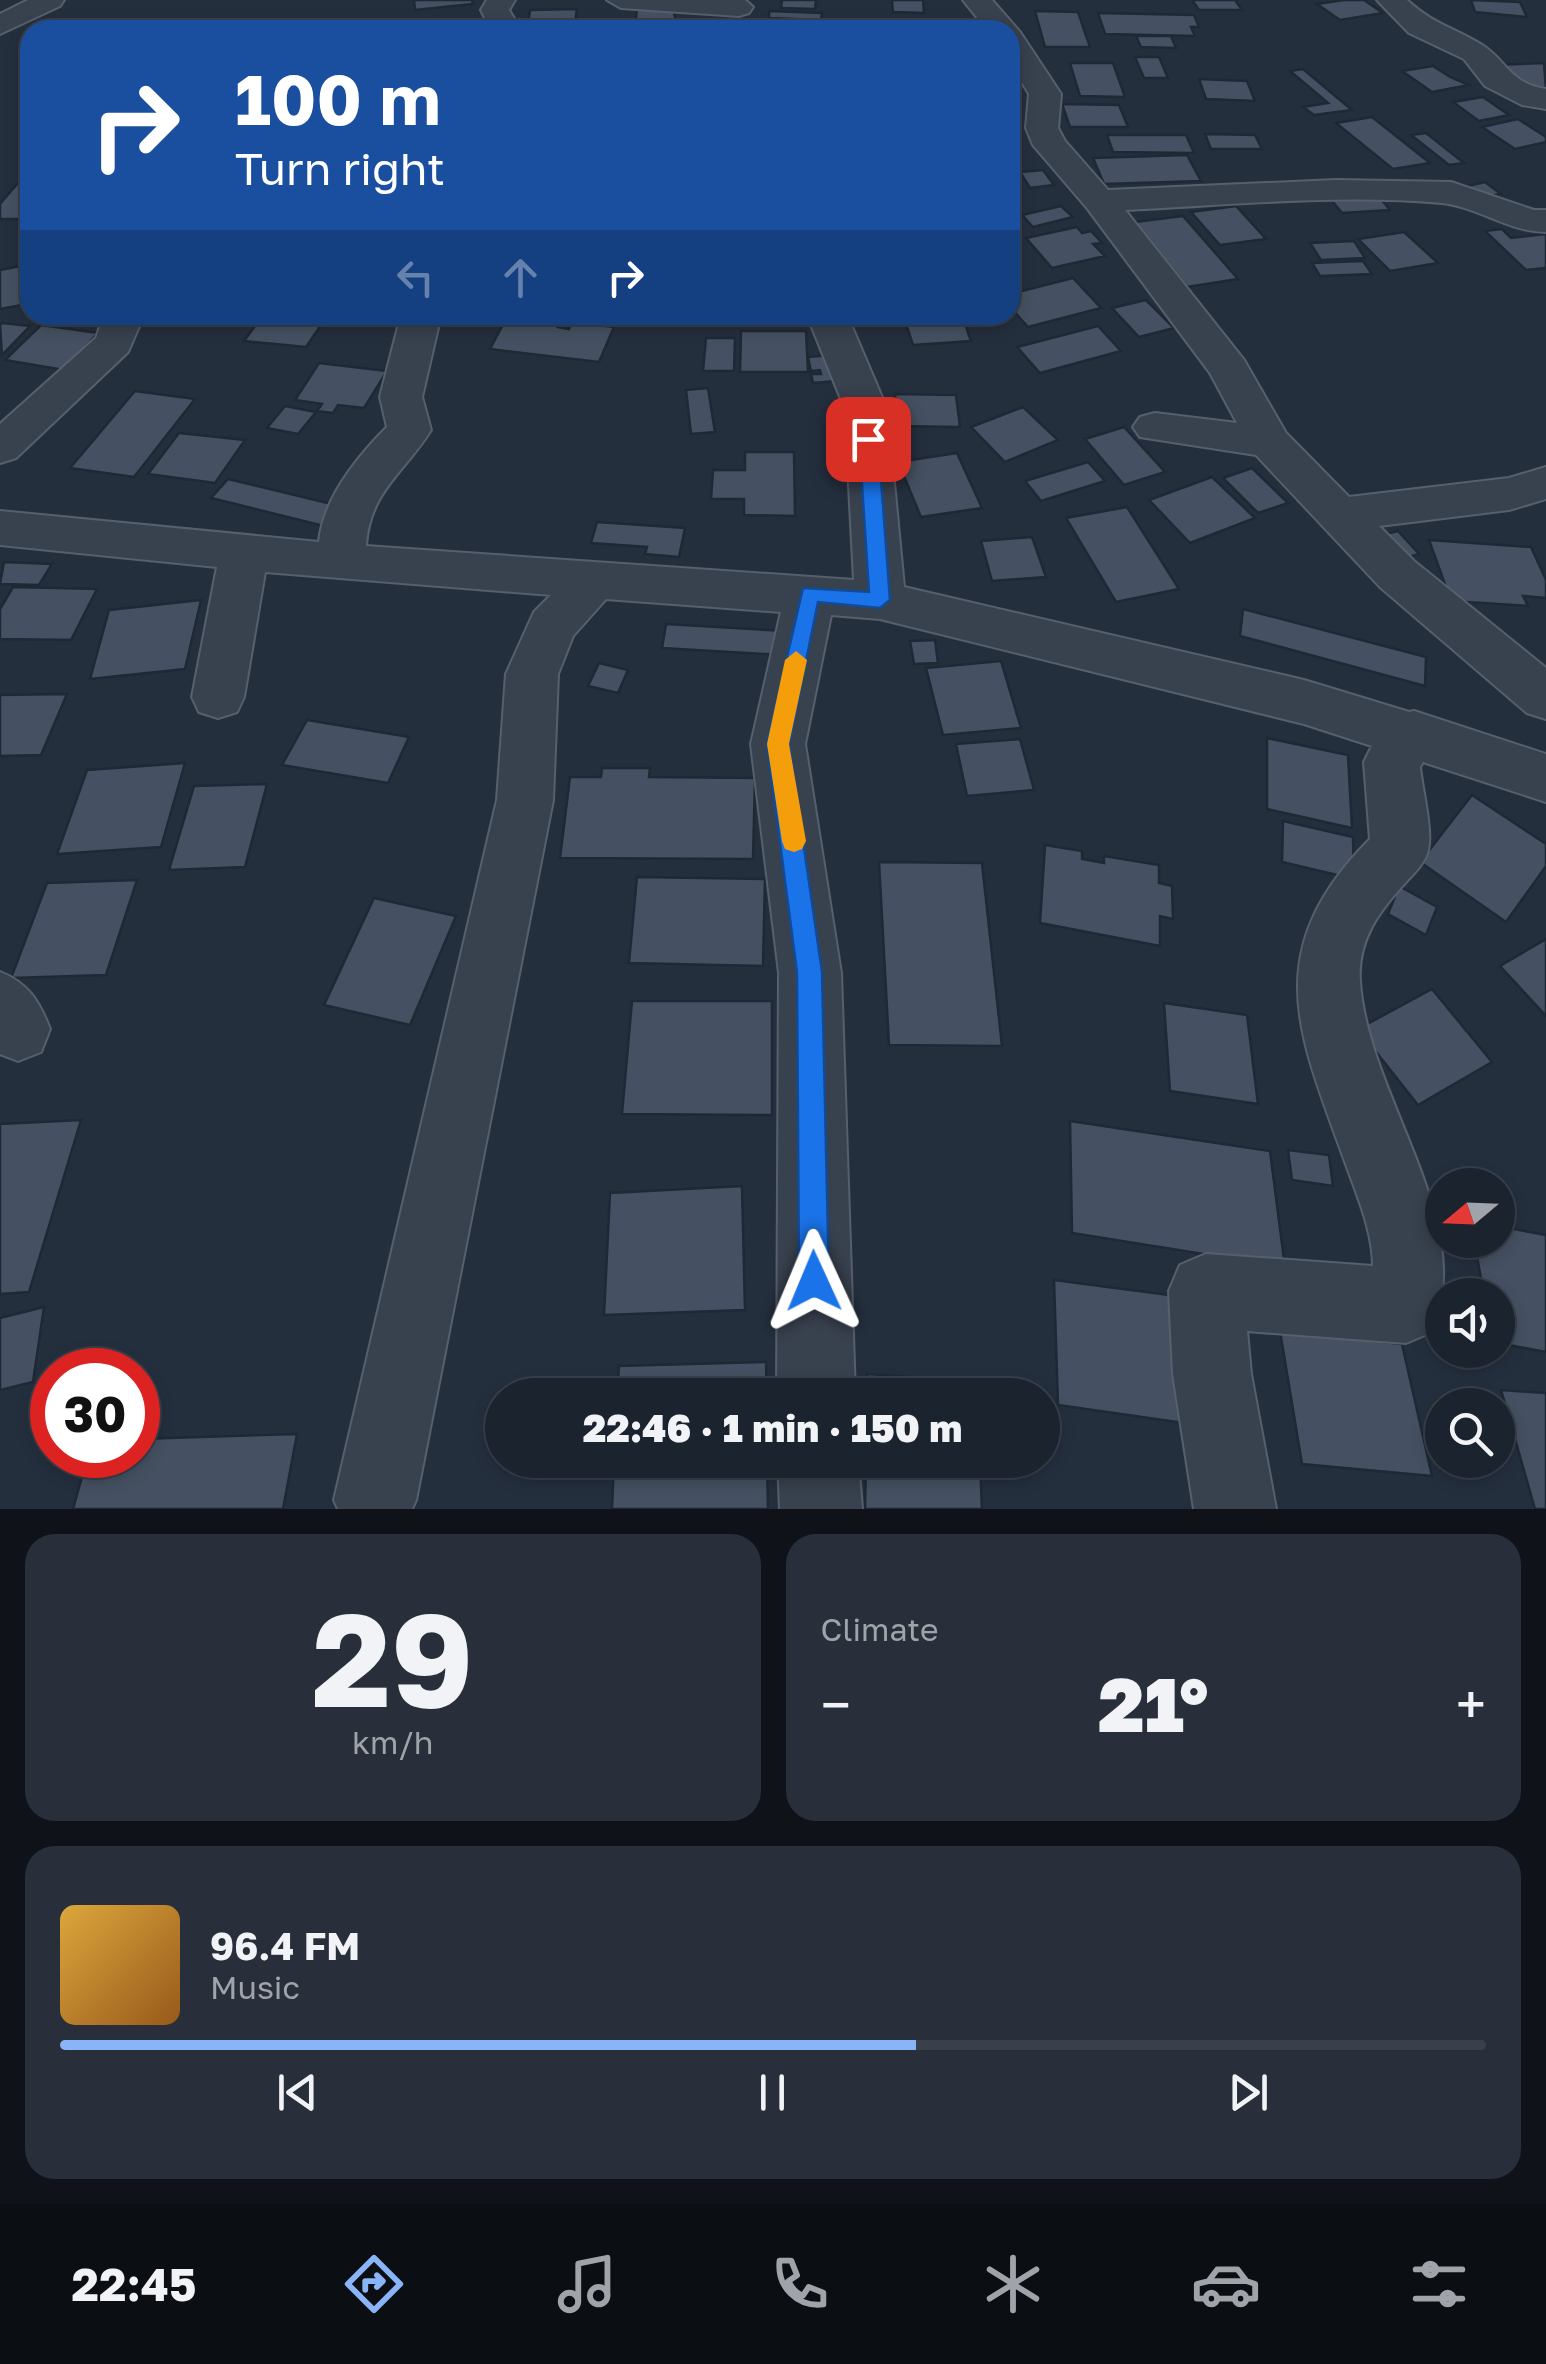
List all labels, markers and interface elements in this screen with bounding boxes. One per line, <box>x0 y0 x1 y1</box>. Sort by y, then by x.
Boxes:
text: 100 m <box>235 56 441 140</box>
icon: right <box>70 60 200 190</box>
text: Turn right <box>235 141 445 195</box>
icon: left <box>388 250 443 305</box>
icon: ahead <box>493 250 548 305</box>
icon: right <box>598 250 653 305</box>
pin <box>826 397 911 482</box>
icon: arrive <box>841 412 896 467</box>
north arrow <box>1425 1168 1515 1258</box>
map controls <box>1425 1168 1515 1478</box>
position arrow <box>762 1229 866 1333</box>
button: sound <box>1425 1278 1515 1368</box>
speed limit sign: 30 <box>30 1348 160 1478</box>
button: search <box>1425 1388 1515 1478</box>
text: 22:46 · 1 min · 150 m <box>583 1405 962 1450</box>
text: 29 <box>312 1580 474 1736</box>
text: Climate <box>821 1610 939 1648</box>
text: 21° <box>1098 1658 1208 1749</box>
text: − <box>821 1671 851 1737</box>
text: + <box>1456 1671 1486 1737</box>
text: km/h <box>352 1723 433 1761</box>
text: 96.4 FM <box>210 1923 360 1968</box>
text: Music <box>210 1968 300 2006</box>
icon: previous <box>270 2065 325 2120</box>
icon: pause <box>745 2065 800 2120</box>
icon: next <box>1221 2065 1276 2120</box>
icon: directions <box>339 2249 409 2319</box>
icon: music <box>552 2249 622 2319</box>
icon: phone <box>765 2249 835 2319</box>
icon: climate <box>978 2249 1048 2319</box>
icon: car <box>1191 2249 1261 2319</box>
icon: filters <box>1404 2249 1474 2319</box>
text: 22:45 <box>72 2257 196 2311</box>

